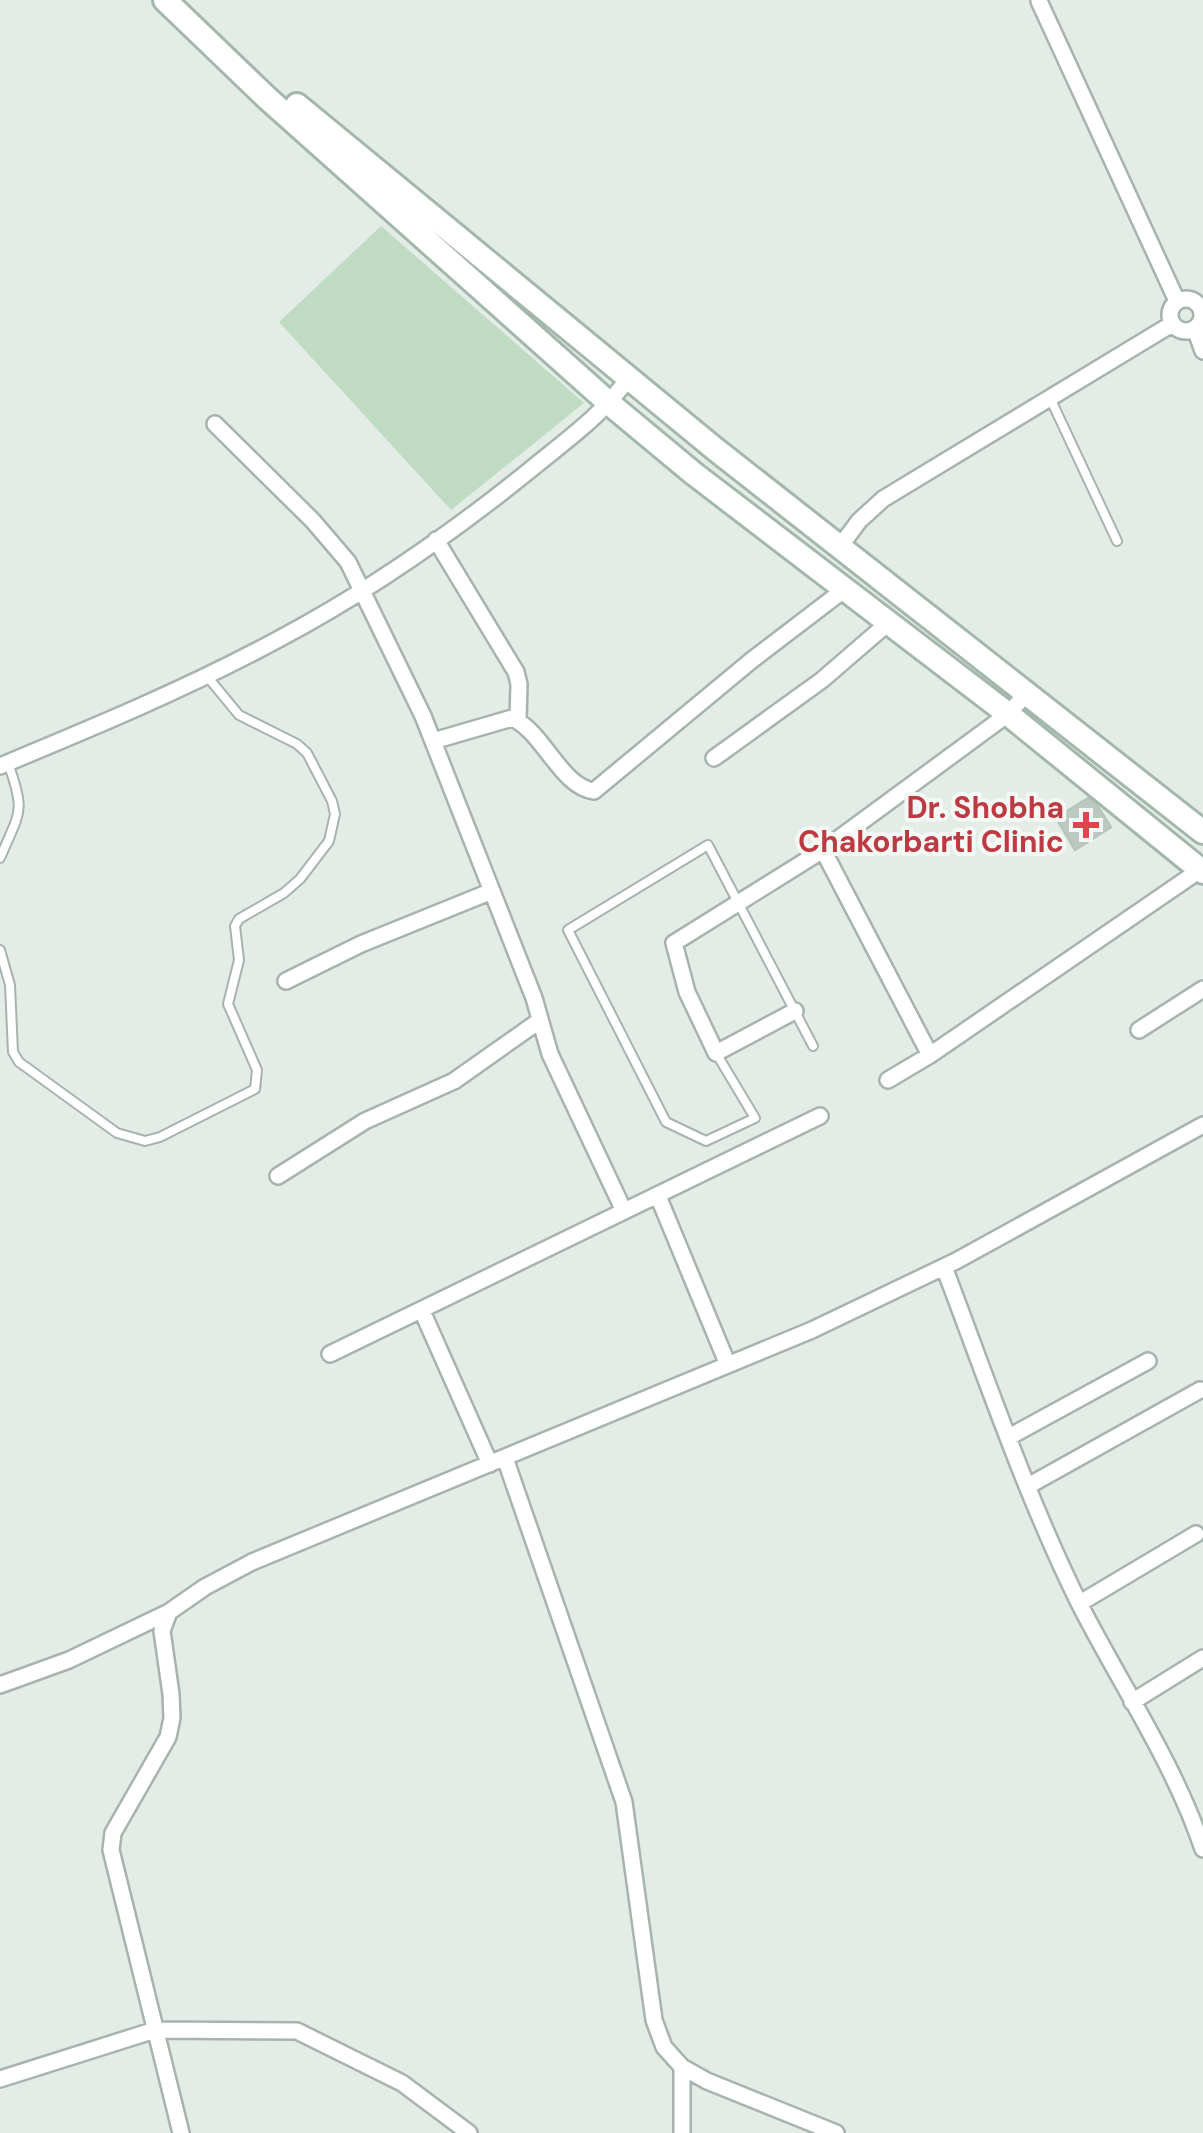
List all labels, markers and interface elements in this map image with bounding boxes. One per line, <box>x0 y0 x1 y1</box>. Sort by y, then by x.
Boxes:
place label: Dr. Shobha Chakorbarti Clinic <box>798 788 1064 861</box>
marker: Dr. Shobha Chakorbarti Clinic <box>1073 812 1099 838</box>

